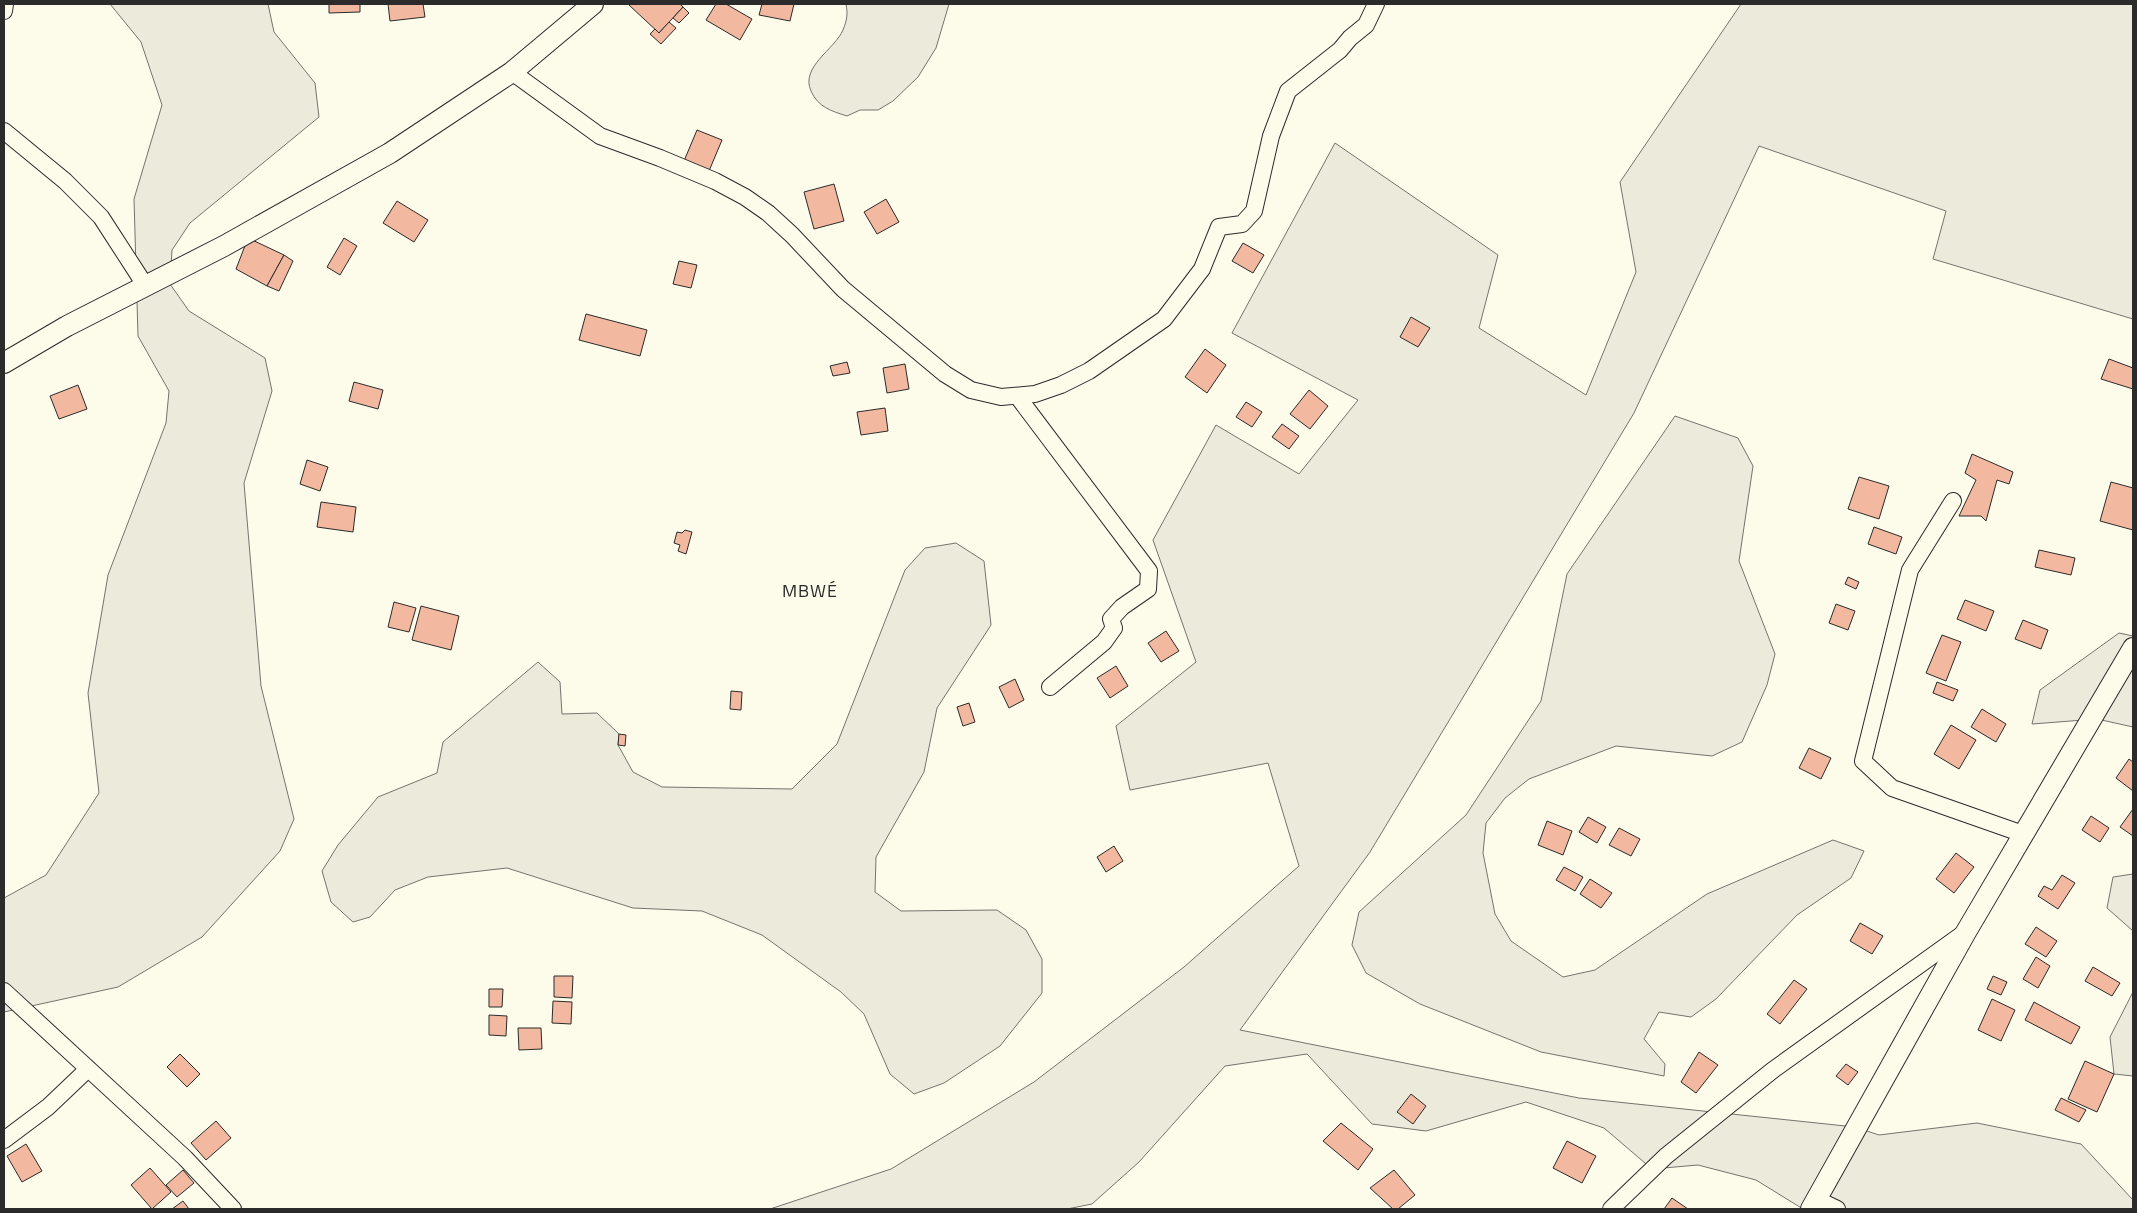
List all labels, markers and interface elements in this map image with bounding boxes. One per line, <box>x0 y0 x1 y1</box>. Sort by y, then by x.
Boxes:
district label: MBWÉ <box>782 577 838 604</box>

